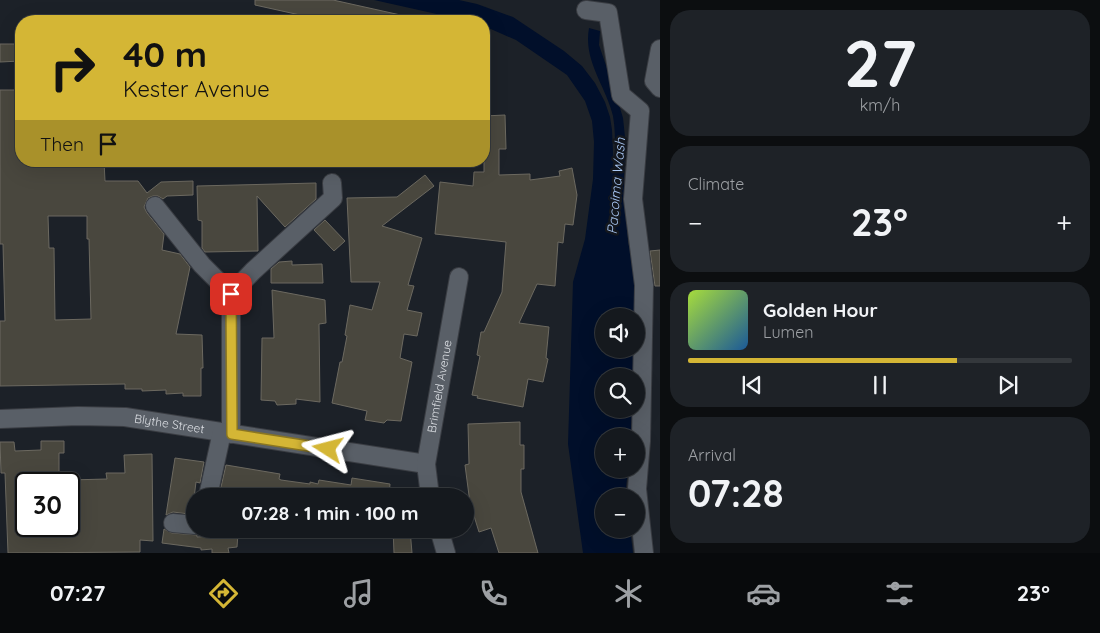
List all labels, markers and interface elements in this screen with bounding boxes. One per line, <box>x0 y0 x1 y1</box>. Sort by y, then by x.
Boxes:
text: 27 <box>844 22 916 103</box>
text: 40 m <box>123 32 207 76</box>
icon: right <box>40 35 105 100</box>
text: Kester Avenue <box>123 75 270 103</box>
text: km/h <box>860 95 900 115</box>
icon: arrive <box>94 130 122 158</box>
text: Then <box>40 132 84 156</box>
water label: Pacoima Wash <box>603 136 629 235</box>
text: Climate <box>688 174 744 194</box>
text: 23° <box>851 198 908 246</box>
text: − <box>688 205 703 240</box>
text: + <box>1056 205 1072 240</box>
pin <box>210 273 252 315</box>
icon: arrive <box>217 280 245 308</box>
text: Golden Hour <box>763 298 878 322</box>
map controls <box>595 308 645 538</box>
button: sound <box>595 308 645 358</box>
text: Lumen <box>763 322 814 342</box>
street label: Brimfield Avenue <box>424 339 455 434</box>
button: search <box>595 368 645 418</box>
icon: previous <box>738 371 766 399</box>
icon: pause <box>866 371 894 399</box>
icon: next <box>994 371 1022 399</box>
street label: Blythe Street <box>133 411 206 436</box>
position arrow <box>301 422 353 474</box>
button: + <box>595 428 645 478</box>
text: Arrival <box>688 445 736 465</box>
text: 07:28 <box>688 469 784 517</box>
speed limit sign: 30 <box>15 472 80 537</box>
button: − <box>595 488 645 538</box>
text: 07:28 · 1 min · 100 m <box>241 501 419 525</box>
icon: directions <box>206 576 241 611</box>
icon: music <box>341 576 376 611</box>
icon: phone <box>476 576 511 611</box>
icon: climate <box>611 576 646 611</box>
icon: car <box>746 576 781 611</box>
icon: filters <box>882 576 917 611</box>
text: 07:27 <box>50 579 105 607</box>
text: 23° <box>1017 579 1050 607</box>

